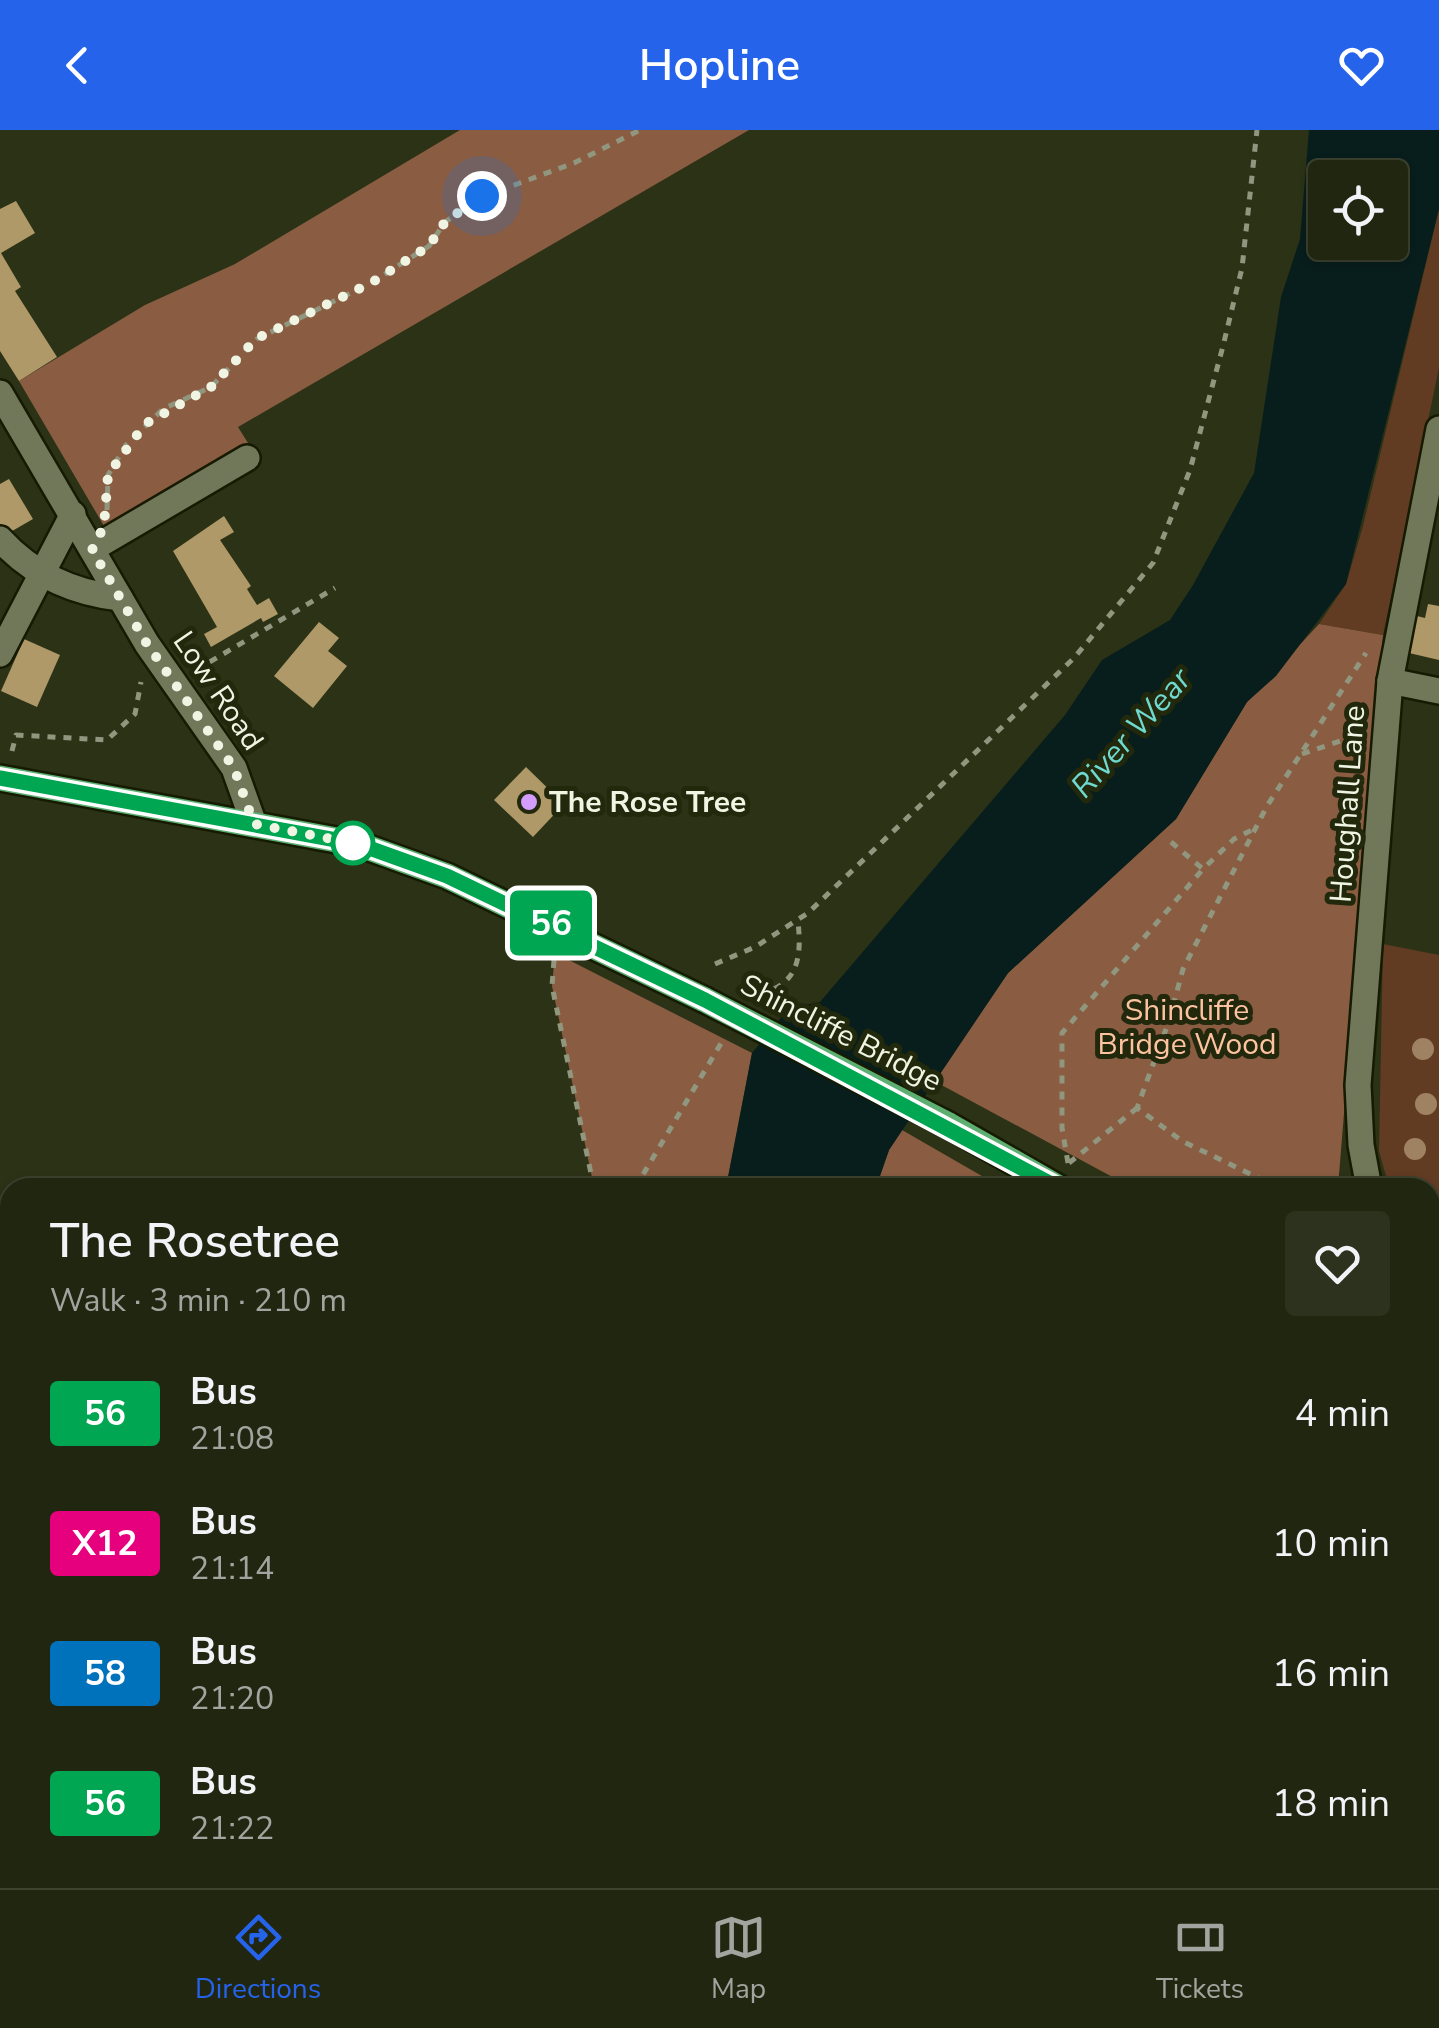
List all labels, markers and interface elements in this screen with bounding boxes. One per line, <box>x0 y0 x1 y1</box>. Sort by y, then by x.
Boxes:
text: Hopline <box>639 35 800 96</box>
icon: back <box>50 38 105 93</box>
icon: heart <box>1334 38 1389 93</box>
map controls <box>1308 160 1408 260</box>
button: locate <box>1308 160 1408 260</box>
your location <box>457 171 507 221</box>
street label: Low Road <box>163 623 273 759</box>
water label: River Wear <box>1061 658 1202 807</box>
street label: Houghall Lane <box>1321 704 1375 904</box>
place label: The Rose Tree <box>549 782 746 823</box>
marker: The Rose Tree <box>518 791 540 813</box>
unlabelled marker <box>332 822 374 864</box>
line badge: 56 <box>506 890 596 956</box>
text: 56 <box>530 900 572 947</box>
street label: Shincliffe Bridge <box>733 965 949 1101</box>
park label: Shincliffe Bridge Wood <box>1098 990 1276 1065</box>
text: The Rosetree <box>50 1208 340 1274</box>
button: heart <box>1285 1211 1390 1316</box>
text: Walk · 3 min · 210 m <box>50 1279 347 1322</box>
text: Bus <box>190 1366 257 1417</box>
text: 4 min <box>1295 1388 1390 1439</box>
text: 56 <box>84 1390 126 1437</box>
text: 21:08 <box>190 1417 274 1460</box>
text: Bus <box>190 1496 257 1547</box>
text: 10 min <box>1272 1518 1390 1569</box>
text: X12 <box>72 1520 138 1567</box>
text: 21:14 <box>190 1547 274 1590</box>
text: Bus <box>190 1626 257 1677</box>
text: 16 min <box>1272 1648 1390 1699</box>
text: 58 <box>84 1650 126 1697</box>
text: 21:20 <box>190 1677 274 1720</box>
text: Bus <box>190 1756 257 1807</box>
text: 18 min <box>1272 1778 1390 1829</box>
text: 56 <box>84 1780 126 1827</box>
text: 21:22 <box>190 1807 274 1850</box>
tab: Directions <box>195 1910 321 2008</box>
tab: Map <box>711 1910 766 2008</box>
tab: Tickets <box>1156 1910 1244 2008</box>

